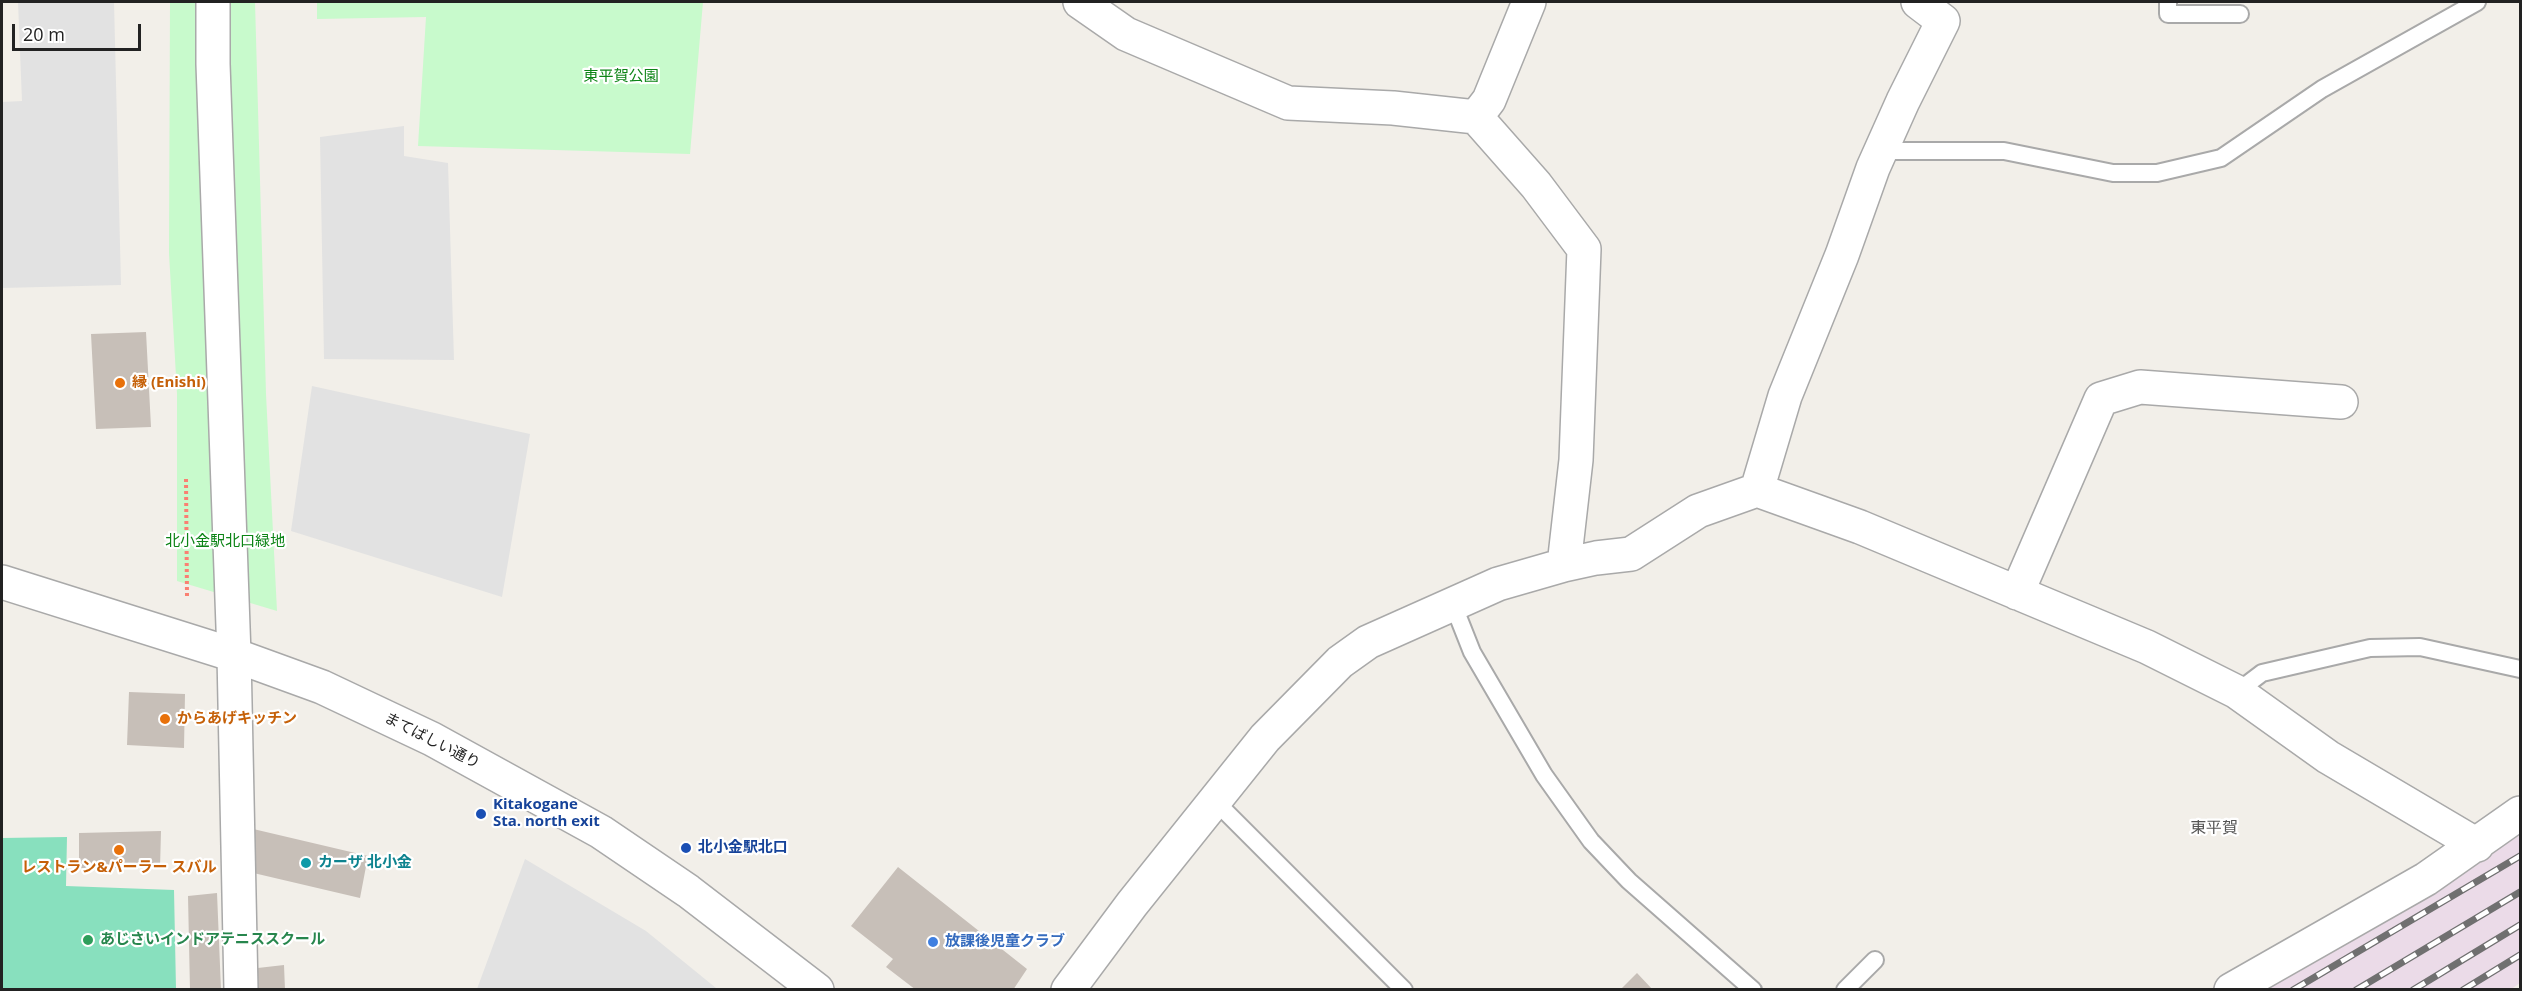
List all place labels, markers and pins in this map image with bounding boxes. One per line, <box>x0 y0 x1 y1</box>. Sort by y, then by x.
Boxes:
place label: 縁 (Enishi) <box>132 374 206 392</box>
marker: 縁 (Enishi) <box>113 376 127 390</box>
place label: からあげキッチン <box>177 710 297 728</box>
marker: からあげキッチン <box>158 712 172 726</box>
place label: Kitakogane Sta. north exit <box>493 796 600 831</box>
marker: Kitakogane Sta. north exit <box>474 807 488 821</box>
place label: 北小金駅北口 <box>698 839 788 857</box>
marker: 北小金駅北口 <box>679 841 693 855</box>
marker: レストラン&パーラー スバル <box>112 843 126 857</box>
place label: カーザ 北小金 <box>318 854 412 872</box>
marker: カーザ 北小金 <box>299 856 313 870</box>
place label: レストラン&パーラー スバル <box>21 859 217 877</box>
place label: あじさいインドアテニススクール <box>100 931 325 949</box>
marker: あじさいインドアテニススクール <box>81 933 95 947</box>
place label: 放課後児童クラブ <box>945 933 1065 951</box>
marker: 放課後児童クラブ <box>926 935 940 949</box>

